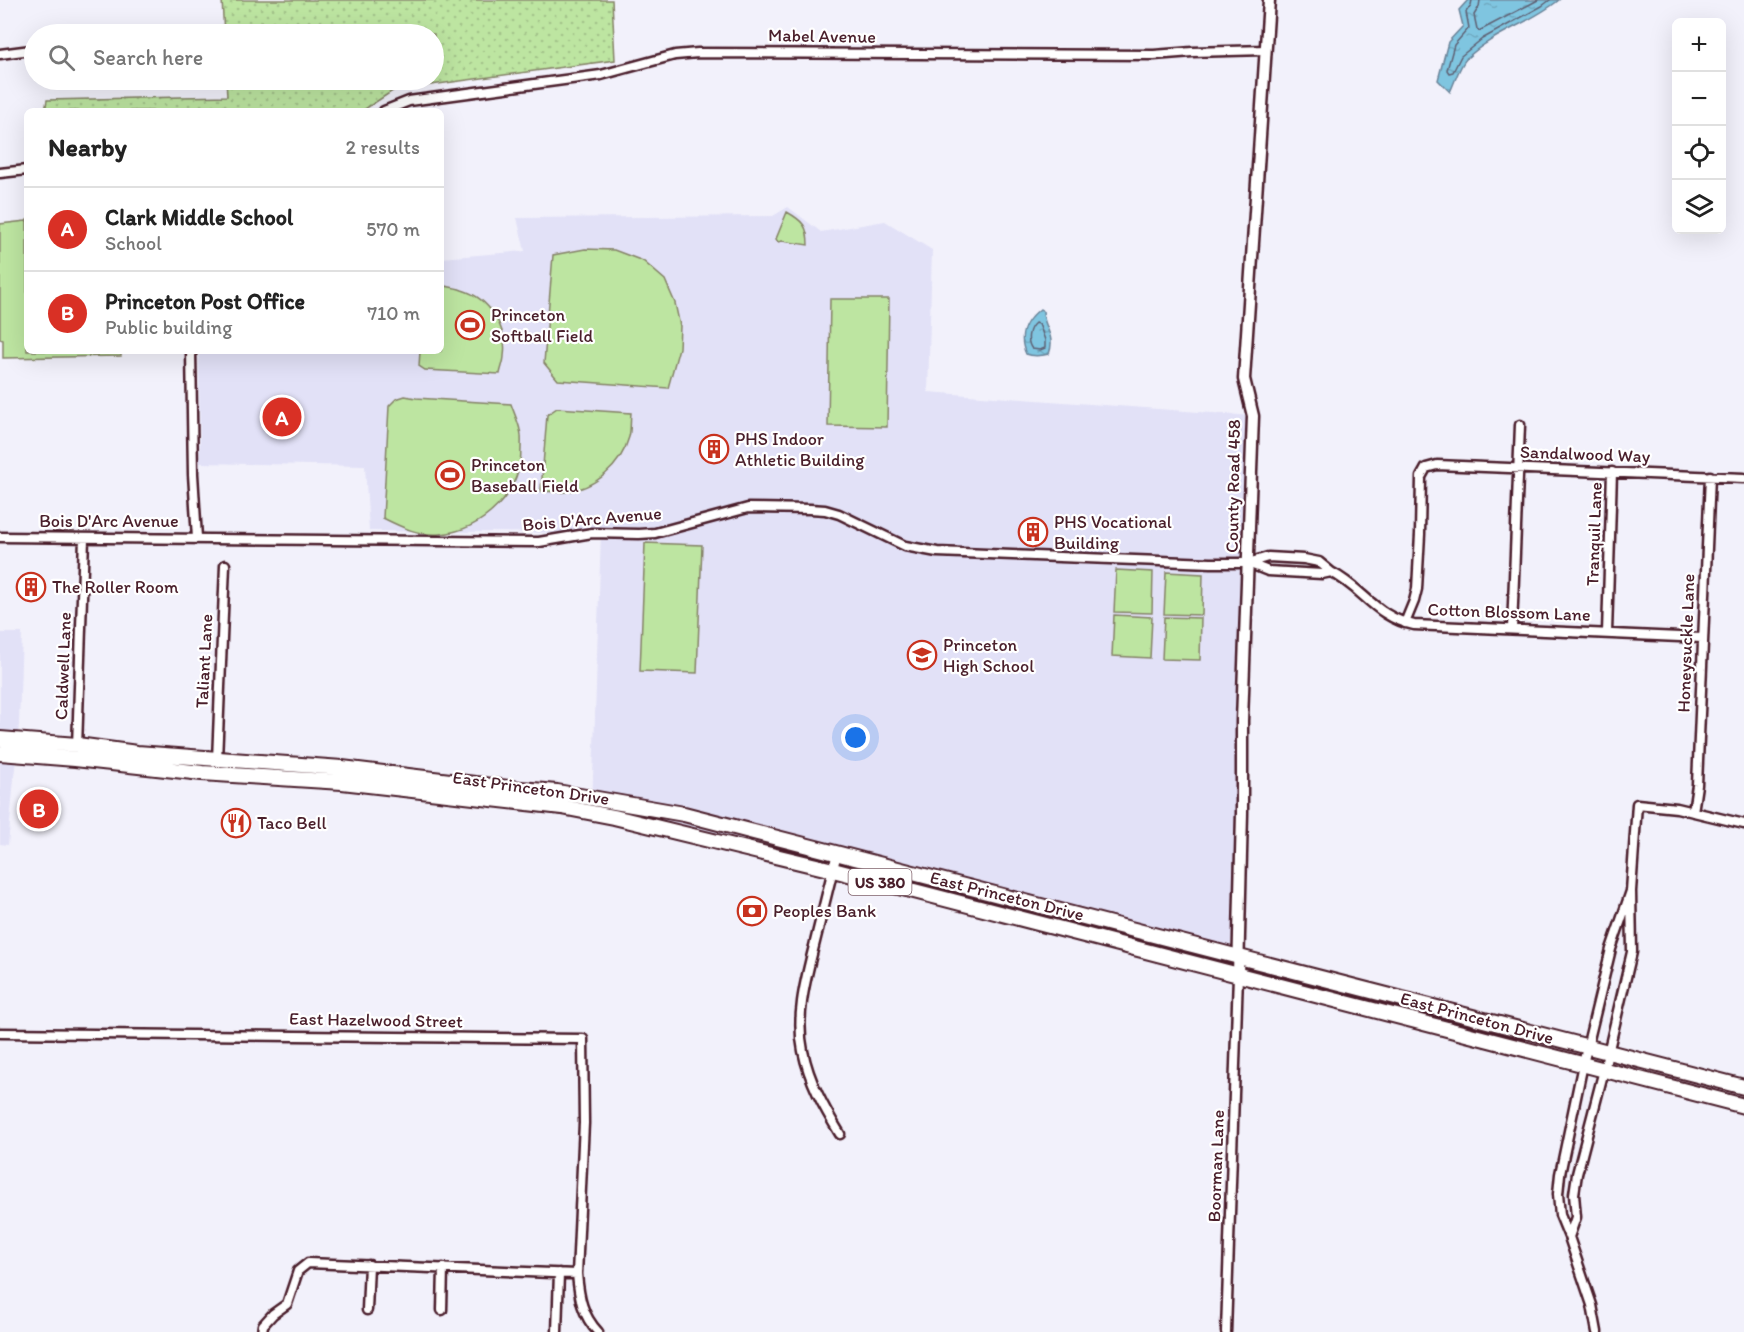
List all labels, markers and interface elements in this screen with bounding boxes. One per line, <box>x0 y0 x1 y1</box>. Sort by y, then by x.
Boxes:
map controls <box>1672 18 1726 234</box>
button: + <box>1672 18 1726 72</box>
search box <box>24 24 444 90</box>
street label: Mabel Avenue <box>768 24 876 48</box>
icon: search <box>45 41 78 74</box>
text: Search here <box>93 44 203 71</box>
button: − <box>1672 72 1726 126</box>
button: locate <box>1672 126 1726 180</box>
text: Nearby <box>48 131 127 163</box>
text: 2 results <box>346 135 420 159</box>
button: layers <box>1672 180 1726 234</box>
text: Clark Middle School <box>105 204 293 231</box>
text: A <box>61 217 74 241</box>
text: 570 m <box>366 217 420 241</box>
text: School <box>105 231 162 255</box>
text: Princeton Post Office <box>105 288 305 315</box>
text: B <box>61 301 74 325</box>
text: 710 m <box>367 301 420 325</box>
place label: Princeton Softball Field <box>491 304 594 347</box>
sports icon: Princeton Softball Field <box>454 309 486 341</box>
text: Public building <box>105 315 232 339</box>
pin: A <box>262 394 302 440</box>
street label: County Road 458 <box>1221 419 1245 553</box>
place label: PHS Indoor Athletic Building <box>735 428 865 471</box>
building icon: PHS Indoor Athletic Building <box>698 433 730 465</box>
street label: Sandalwood Way <box>1519 441 1651 467</box>
place label: Princeton Baseball Field <box>471 454 579 497</box>
sports icon: Princeton Baseball Field <box>434 459 466 491</box>
street label: Tranquil Lane <box>1581 482 1607 586</box>
street label: Bois D'Arc Avenue <box>522 502 662 536</box>
street label: Bois D'Arc Avenue <box>39 510 179 532</box>
place label: PHS Vocational Building <box>1054 511 1172 554</box>
building icon: PHS Vocational Building <box>1017 516 1049 548</box>
building icon: The Roller Room <box>15 571 47 603</box>
street label: Honeysuckle Lane <box>1673 573 1699 713</box>
place label: The Roller Room <box>52 576 179 598</box>
street label: Cotton Blossom Lane <box>1427 598 1591 626</box>
street label: Caldwell Lane <box>50 612 76 720</box>
street label: Taliant Lane <box>191 613 217 709</box>
place label: Princeton High School <box>943 634 1034 677</box>
school or university icon: Princeton High School <box>906 639 938 671</box>
your location <box>841 723 870 752</box>
street label: East Princeton Drive <box>451 766 611 810</box>
pin: B <box>20 786 58 832</box>
restaurant icon: Taco Bell <box>220 807 252 839</box>
place label: Taco Bell <box>257 812 327 834</box>
street label: East Princeton Drive <box>928 866 1086 926</box>
road number: US 380 <box>848 869 912 895</box>
bank icon: Peoples Bank <box>736 895 768 927</box>
place label: Peoples Bank <box>773 900 876 922</box>
street label: East Princeton Drive <box>1398 987 1556 1049</box>
street label: East Hazelwood Street <box>289 1007 463 1033</box>
street label: Boorman Lane <box>1203 1109 1229 1223</box>

